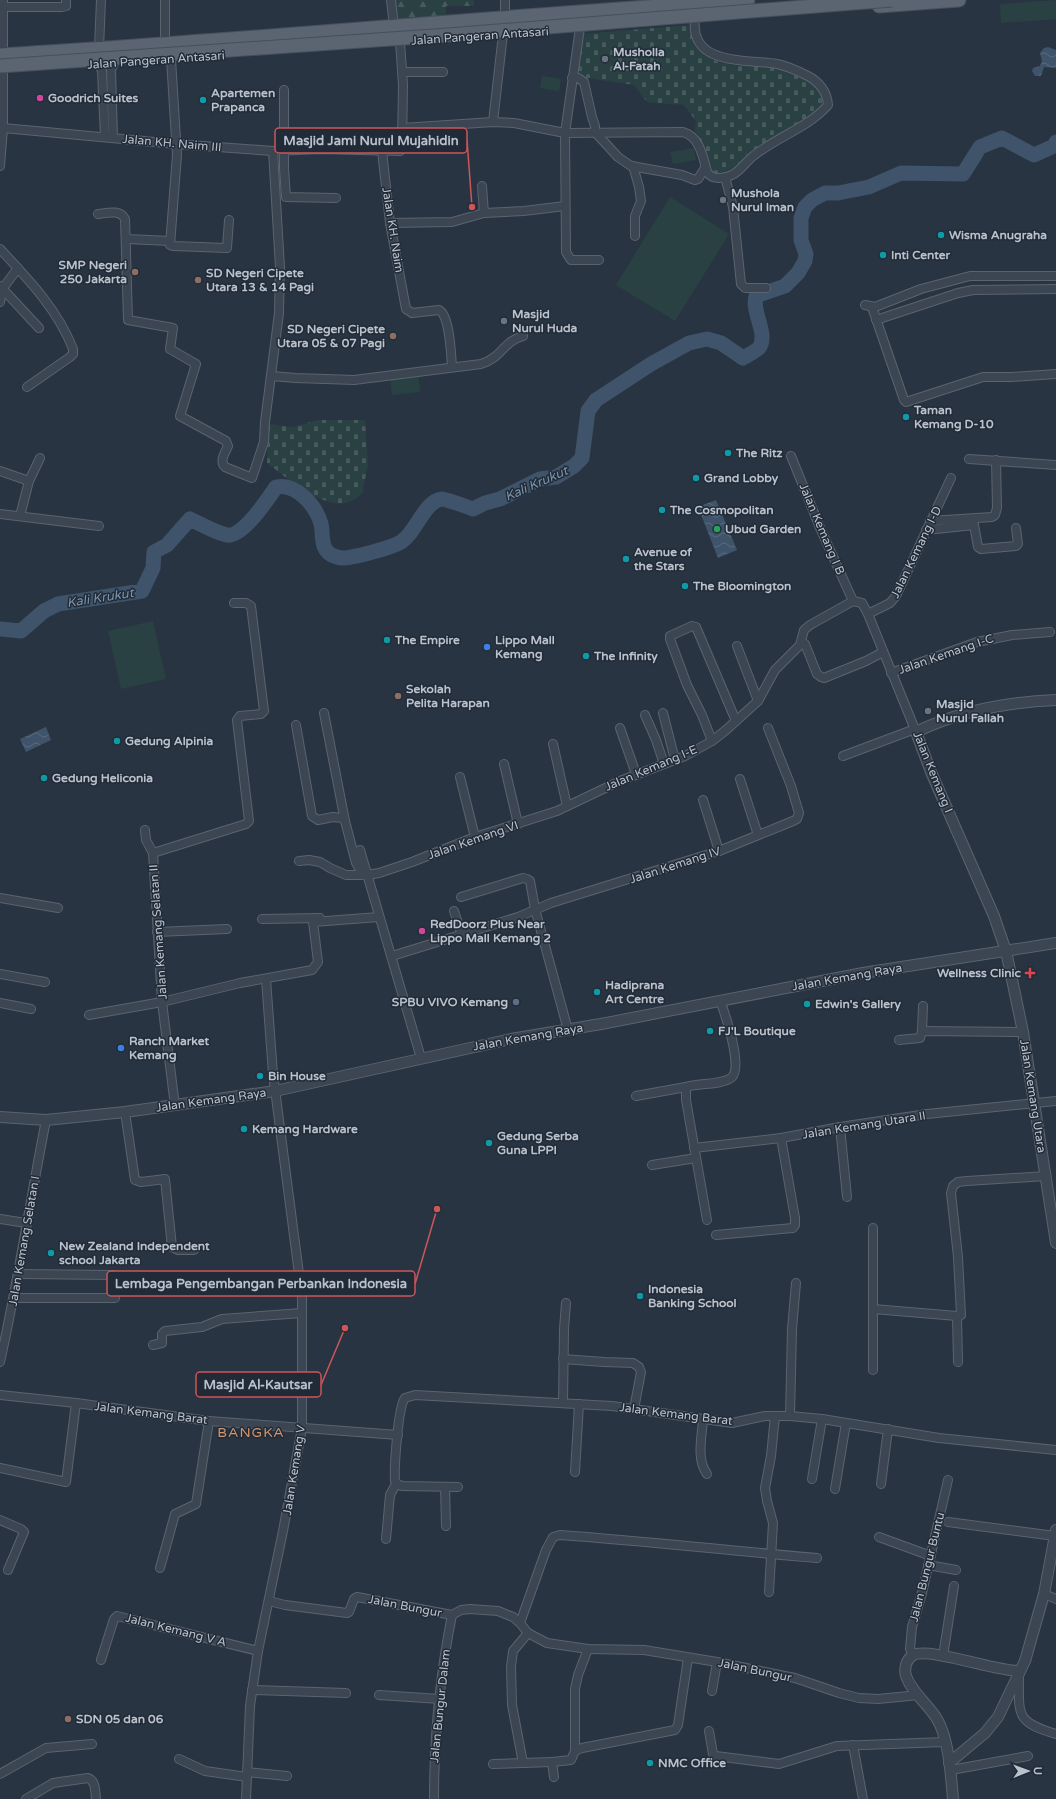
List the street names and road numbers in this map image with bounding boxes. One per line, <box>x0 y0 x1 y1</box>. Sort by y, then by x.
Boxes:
street label: Jalan Pangeran Antasari <box>411 24 549 48</box>
street label: Jalan Pangeran Antasari <box>87 48 225 72</box>
street label: Jalan KH. Naim III <box>122 132 222 154</box>
street label: Jalan KH. Naim <box>379 186 407 274</box>
street label: Jalan Kemang I B <box>796 481 848 577</box>
street label: Jalan Kemang I-D <box>888 504 944 600</box>
street label: Jalan Kemang I-C <box>897 631 995 677</box>
street label: Jalan Kemang I <box>910 729 956 815</box>
street label: Jalan Kemang I-E <box>603 742 700 794</box>
street label: Jalan Kemang VI <box>426 818 520 862</box>
street label: Jalan Kemang IV <box>628 843 723 886</box>
street label: Jalan Kemang Selatan II <box>146 864 170 1000</box>
street label: Jalan Kemang Raya <box>791 960 903 994</box>
street label: Jalan Kemang Raya <box>472 1020 584 1054</box>
street label: Jalan Kemang Utara <box>1017 1038 1049 1154</box>
street label: Jalan Kemang Raya <box>155 1085 267 1115</box>
street label: Jalan Kemang Utara II <box>801 1108 927 1142</box>
street label: Jalan Kemang Selatan I <box>6 1175 42 1307</box>
street label: Jalan Kemang Barat <box>94 1399 209 1427</box>
street label: Jalan Kemang Barat <box>619 1400 734 1428</box>
street label: Jalan Kemang V <box>280 1423 308 1516</box>
street label: Jalan Bungur Buntu <box>907 1511 947 1623</box>
street label: Jalan Bungur <box>367 1592 443 1620</box>
street label: Jalan Kemang V A <box>124 1611 228 1649</box>
street label: Jalan Bungur Dalam <box>427 1648 453 1764</box>
street label: Jalan Bungur <box>717 1655 793 1685</box>

